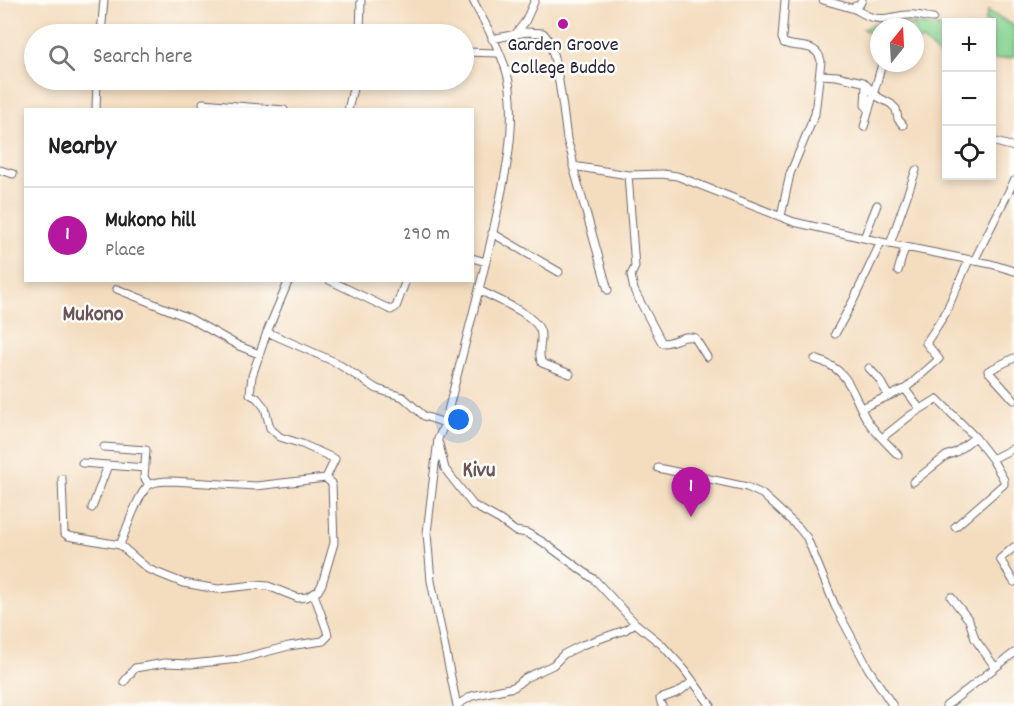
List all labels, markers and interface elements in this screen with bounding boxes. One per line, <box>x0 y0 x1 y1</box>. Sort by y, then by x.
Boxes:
marker: Garden Groove College Buddo <box>556 17 570 31</box>
north arrow <box>870 18 924 72</box>
map controls <box>942 18 996 180</box>
button: + <box>942 18 996 72</box>
search box <box>24 24 474 90</box>
place label: Garden Groove College Buddo <box>507 32 619 83</box>
icon: search <box>45 41 78 74</box>
text: Search here <box>93 42 192 73</box>
button: − <box>942 72 996 126</box>
button: locate <box>942 126 996 180</box>
text: Nearby <box>48 129 116 166</box>
text: Mukono hill <box>105 206 196 237</box>
text: 1 <box>65 221 70 249</box>
text: 290 m <box>403 221 450 249</box>
text: Place <box>105 237 145 265</box>
district label: Mukono <box>62 300 124 331</box>
your location <box>444 405 473 434</box>
district label: Kivu <box>463 456 495 487</box>
pin: 1 <box>672 468 710 517</box>

